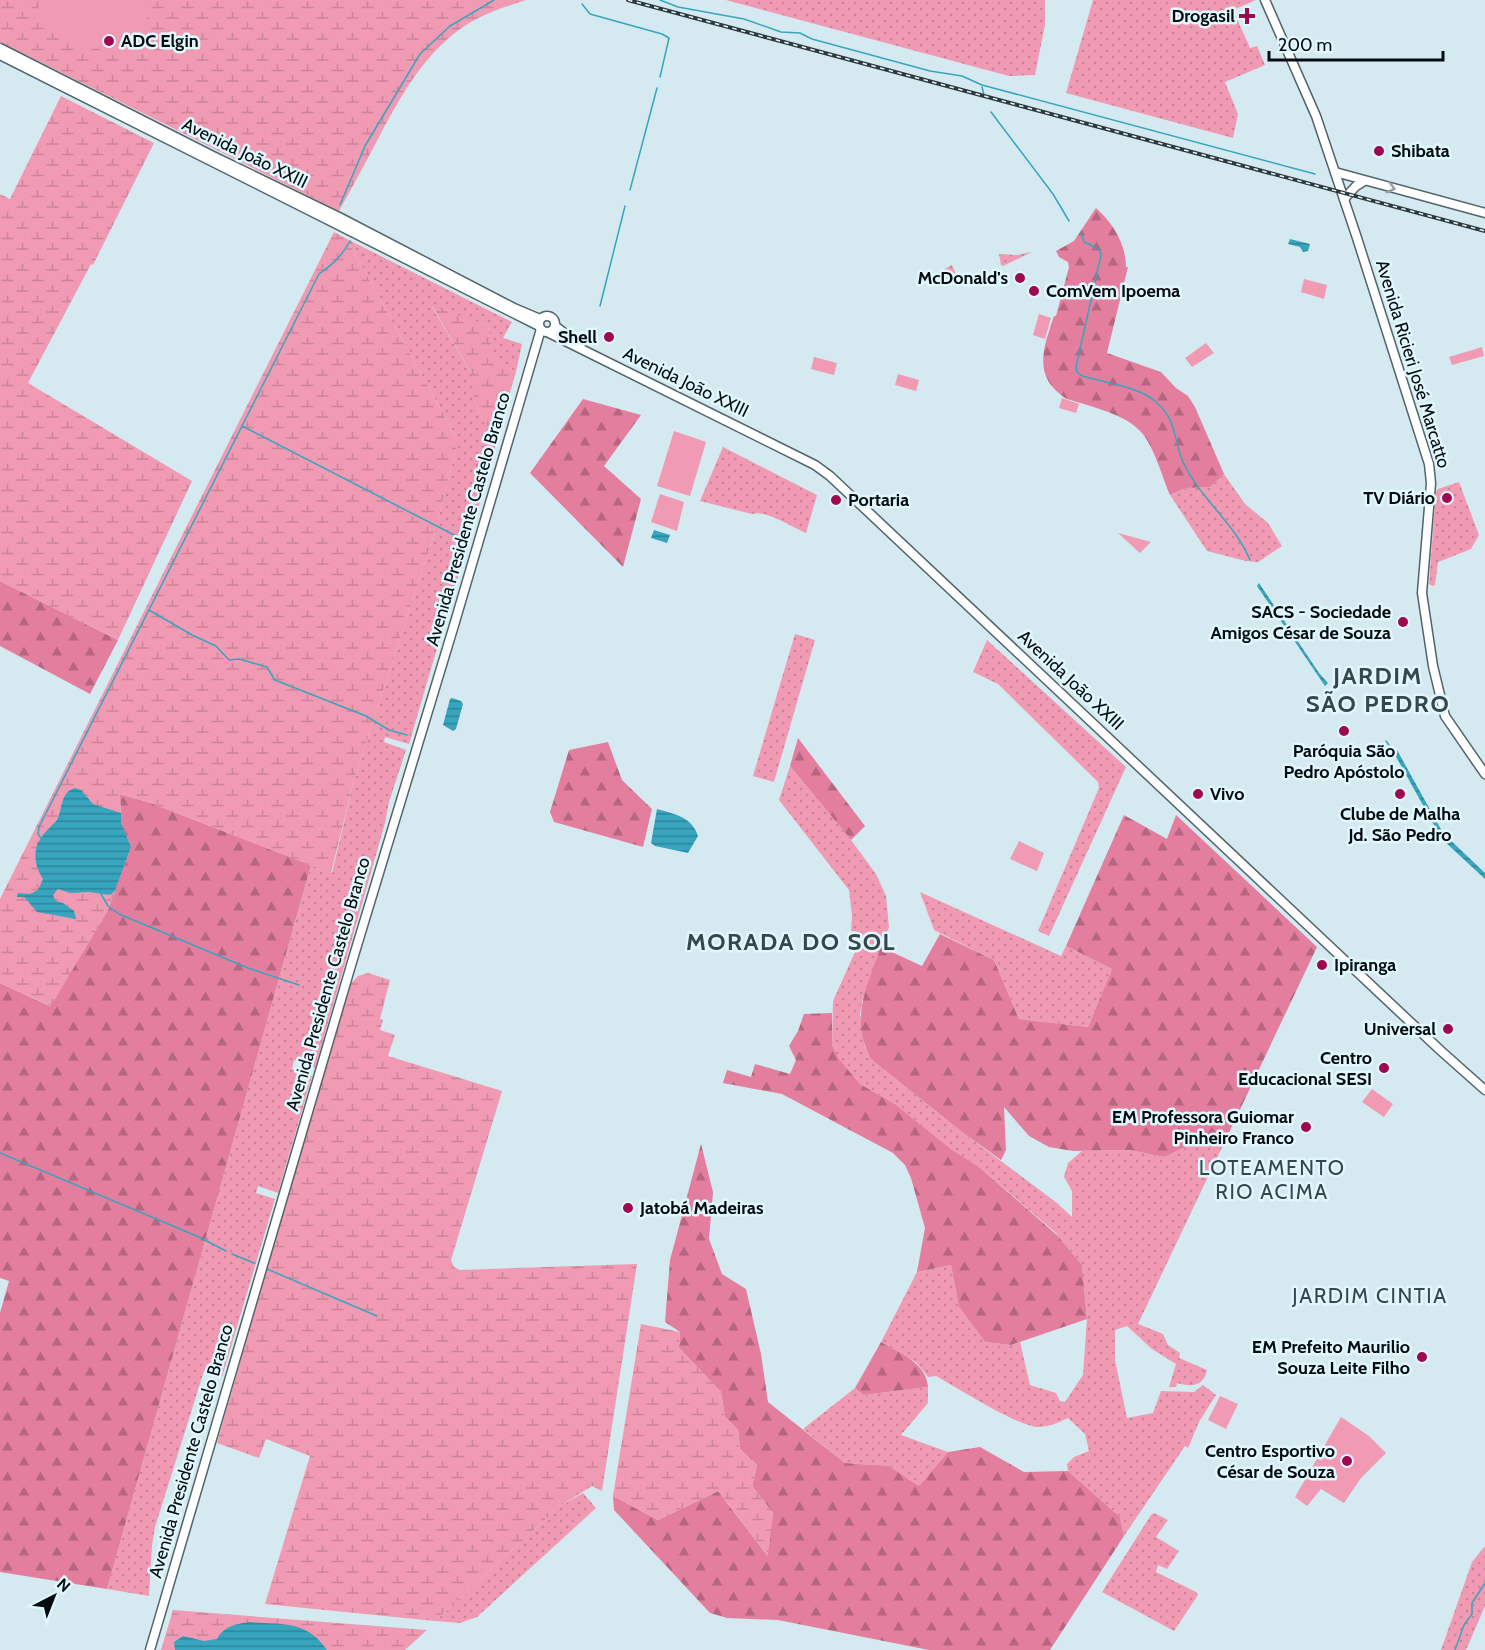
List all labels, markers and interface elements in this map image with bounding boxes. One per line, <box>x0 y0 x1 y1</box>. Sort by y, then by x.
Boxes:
place label: Drogasil <box>1171 5 1235 27</box>
marker: Drogasil <box>1240 9 1254 23</box>
scale bar <box>1269 24 1443 62</box>
place label: ADC Elgin <box>121 30 199 52</box>
marker: ADC Elgin <box>102 34 116 48</box>
text: 200 m <box>1278 34 1332 56</box>
street label: Avenida João XXIII <box>179 113 311 193</box>
place label: Shibata <box>1391 140 1450 162</box>
marker: Shibata <box>1372 144 1386 158</box>
one-way arrow <box>1386 180 1396 193</box>
street label: Avenida Ricieri José Marcatto <box>1371 257 1455 471</box>
place label: McDonald's <box>918 267 1008 289</box>
marker: McDonald's <box>1013 271 1027 285</box>
place label: ComVem Ipoema <box>1046 280 1180 302</box>
marker: ComVem Ipoema <box>1027 284 1041 298</box>
place label: Shell <box>558 326 597 348</box>
marker: Shell <box>602 330 616 344</box>
street label: Avenida João XXIII <box>620 342 752 422</box>
street label: Avenida Presidente Castelo Branco <box>421 390 515 648</box>
place label: TV Diário <box>1363 487 1435 509</box>
place label: Portaria <box>848 489 909 511</box>
marker: TV Diário <box>1440 491 1454 505</box>
marker: Portaria <box>829 493 843 507</box>
place label: SACS - Sociedade Amigos César de Souza <box>1211 601 1391 644</box>
marker: SACS - Sociedade Amigos César de Souza <box>1396 615 1410 629</box>
street label: Avenida João XXIII <box>1013 625 1129 735</box>
district label: JARDIM SÃO PEDRO <box>1306 661 1450 718</box>
marker: Paróquia São Pedro Apóstolo <box>1337 724 1351 738</box>
place label: Paróquia São Pedro Apóstolo <box>1284 740 1404 783</box>
place label: Vivo <box>1210 783 1244 805</box>
marker: Vivo <box>1191 787 1205 801</box>
marker: Clube de Malha Jd. São Pedro <box>1393 787 1407 801</box>
place label: Clube de Malha Jd. São Pedro <box>1340 803 1460 846</box>
street label: Avenida Presidente Castelo Branco <box>281 855 375 1113</box>
district label: MORADA DO SOL <box>686 927 896 956</box>
place label: Ipiranga <box>1334 954 1396 976</box>
marker: Ipiranga <box>1315 958 1329 972</box>
place label: Universal <box>1364 1018 1436 1040</box>
marker: Universal <box>1441 1022 1455 1036</box>
place label: Centro Educacional SESI <box>1238 1047 1372 1090</box>
marker: Centro Educacional SESI <box>1377 1061 1391 1075</box>
place label: EM Professora Guiomar Pinheiro Franco <box>1112 1106 1294 1149</box>
marker: EM Professora Guiomar Pinheiro Franco <box>1299 1120 1313 1134</box>
district label: LOTEAMENTO RIO ACIMA <box>1199 1155 1345 1204</box>
place label: Jatobá Madeiras <box>639 1197 764 1219</box>
marker: Jatobá Madeiras <box>621 1201 635 1215</box>
district label: JARDIM CINTIA <box>1291 1283 1448 1308</box>
street label: Avenida Presidente Castelo Branco <box>144 1322 238 1580</box>
place label: EM Prefeito Maurilio Souza Leite Filho <box>1252 1336 1410 1379</box>
marker: EM Prefeito Maurilio Souza Leite Filho <box>1415 1350 1429 1364</box>
place label: Centro Esportivo César de Souza <box>1205 1440 1335 1483</box>
marker: Centro Esportivo César de Souza <box>1340 1454 1354 1468</box>
north arrow <box>24 1566 84 1626</box>
text: N <box>53 1574 74 1596</box>

